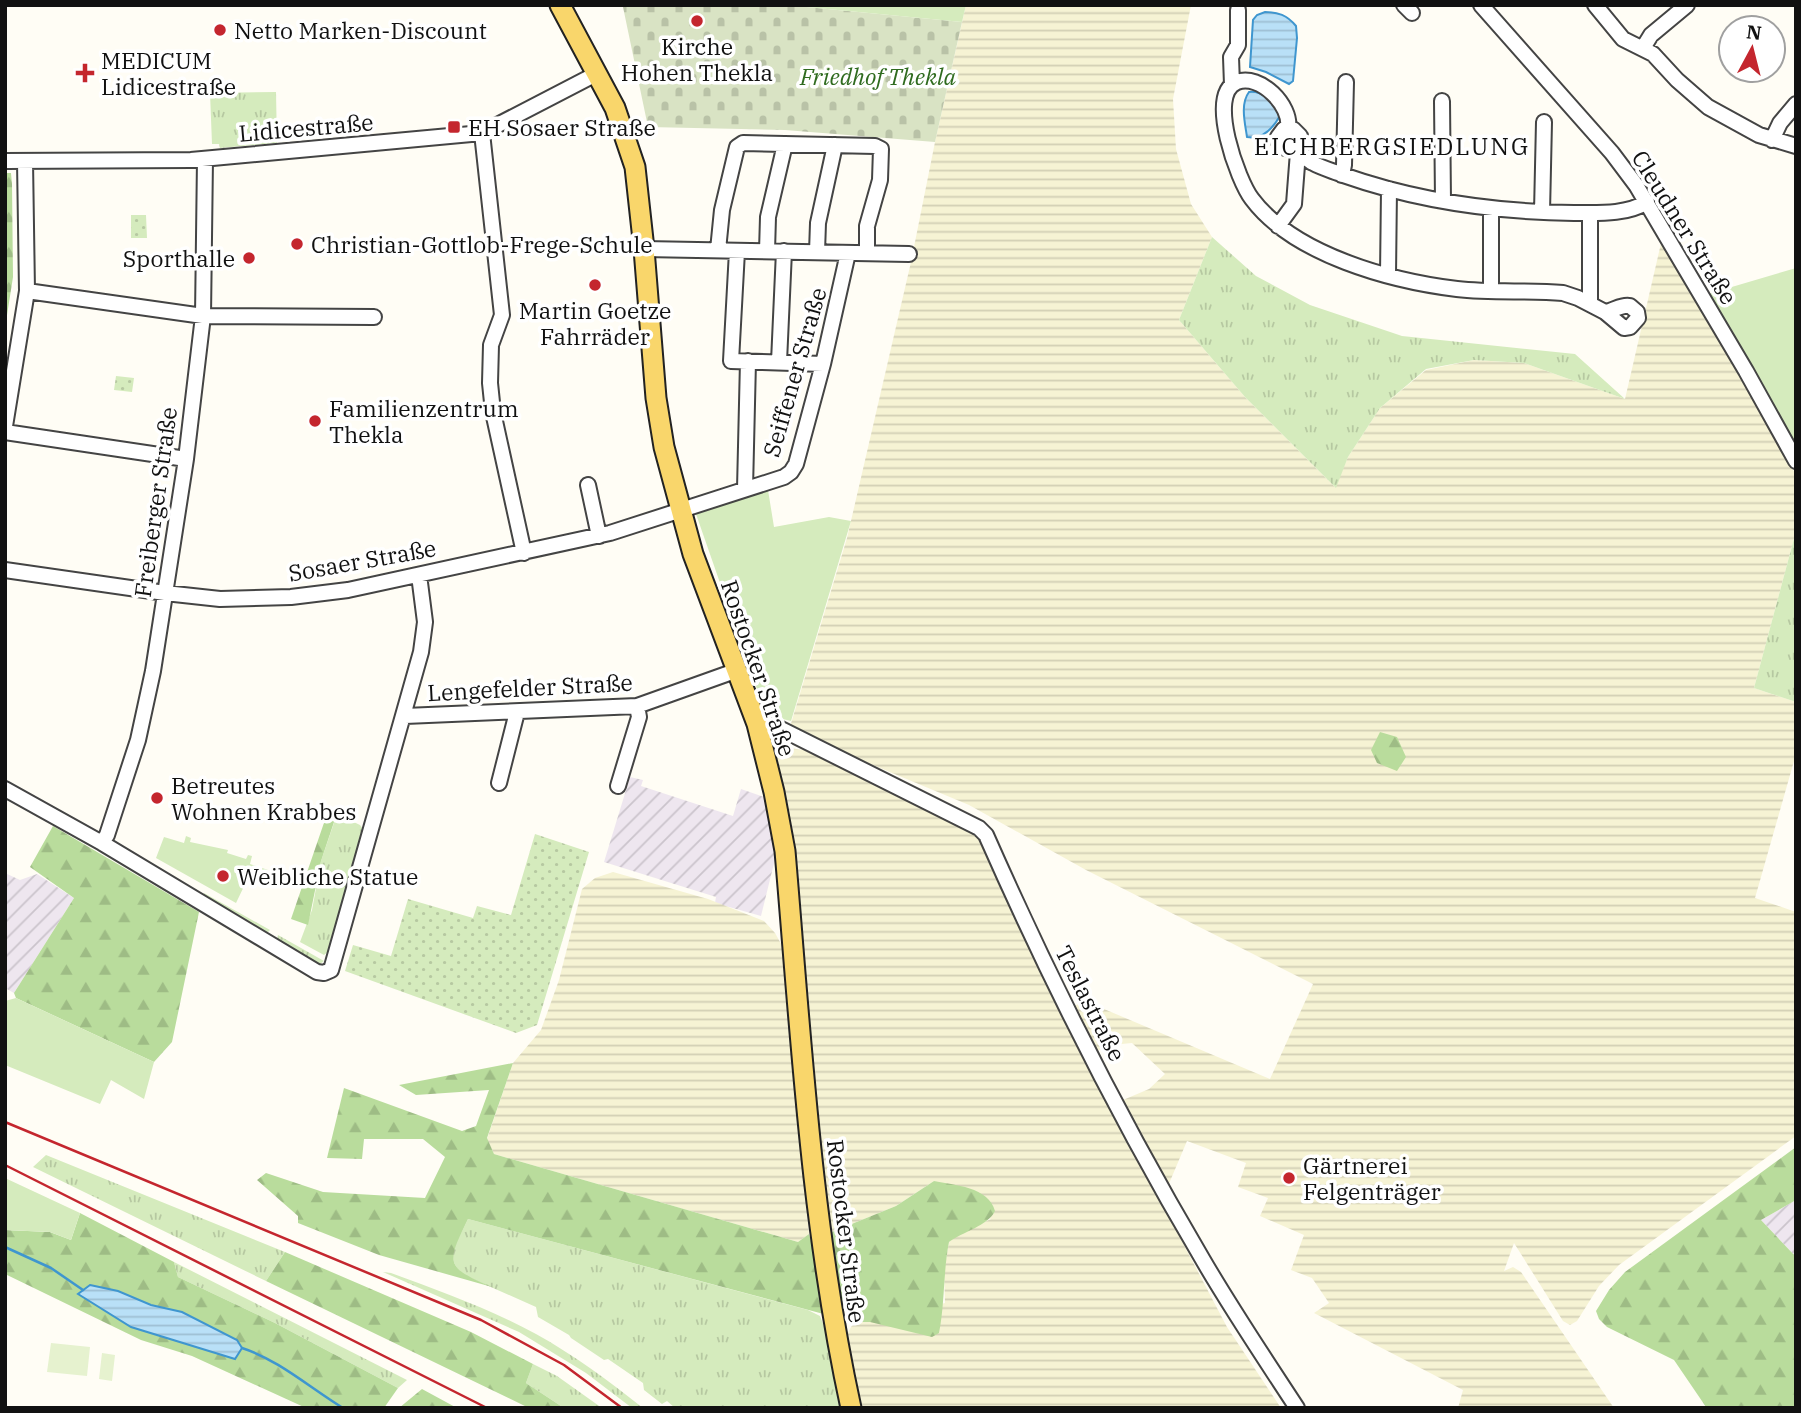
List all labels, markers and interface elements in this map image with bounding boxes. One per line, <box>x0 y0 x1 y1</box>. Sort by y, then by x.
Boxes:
marker: Kirche Hohen Thekla <box>689 13 705 29</box>
north arrow <box>1717 14 1787 84</box>
place label: Netto Marken-Discount <box>234 15 487 45</box>
text: N <box>1745 19 1763 45</box>
marker: Netto Marken-Discount <box>212 22 228 38</box>
place label: Kirche Hohen Thekla <box>621 31 773 87</box>
place label: MEDICUM Lidicestraße <box>101 45 236 101</box>
park label: Friedhof Thekla <box>799 61 957 91</box>
marker: MEDICUM Lidicestraße <box>75 63 95 83</box>
street label: Lidicestraße <box>237 106 375 148</box>
place label: EH Sosaer Straße <box>468 112 656 142</box>
marker: EH Sosaer Straße <box>446 119 462 135</box>
district label: EICHBERGSIEDLUNG <box>1254 130 1530 162</box>
street label: Cleudner Straße <box>1626 144 1744 310</box>
place label: Christian-Gottlob-Frege-Schule <box>311 229 653 259</box>
marker: Christian-Gottlob-Frege-Schule <box>289 236 305 252</box>
place label: Sporthalle <box>123 243 235 273</box>
marker: Sporthalle <box>241 250 257 266</box>
marker: Martin Goetze Fahrräder <box>587 277 603 293</box>
street label: Seiffener Straße <box>755 284 833 460</box>
place label: Martin Goetze Fahrräder <box>519 295 671 351</box>
place label: Familienzentrum Thekla <box>329 393 519 449</box>
street label: Freiberger Straße <box>127 405 183 599</box>
marker: Familienzentrum Thekla <box>307 413 323 429</box>
street label: Sosaer Straße <box>286 532 438 588</box>
street label: Rostocker Straße <box>715 576 803 760</box>
street label: Lengefelder Straße <box>427 667 633 707</box>
place label: Betreutes Wohnen Krabbes <box>171 770 356 826</box>
marker: Betreutes Wohnen Krabbes <box>149 790 165 806</box>
place label: Weibliche Statue <box>237 861 418 891</box>
marker: Weibliche Statue <box>215 868 231 884</box>
street label: Teslastraße <box>1049 940 1133 1066</box>
street label: Rostocker Straße <box>821 1137 873 1325</box>
place label: Gärtnerei Felgenträger <box>1303 1150 1441 1206</box>
marker: Gärtnerei Felgenträger <box>1281 1170 1297 1186</box>

